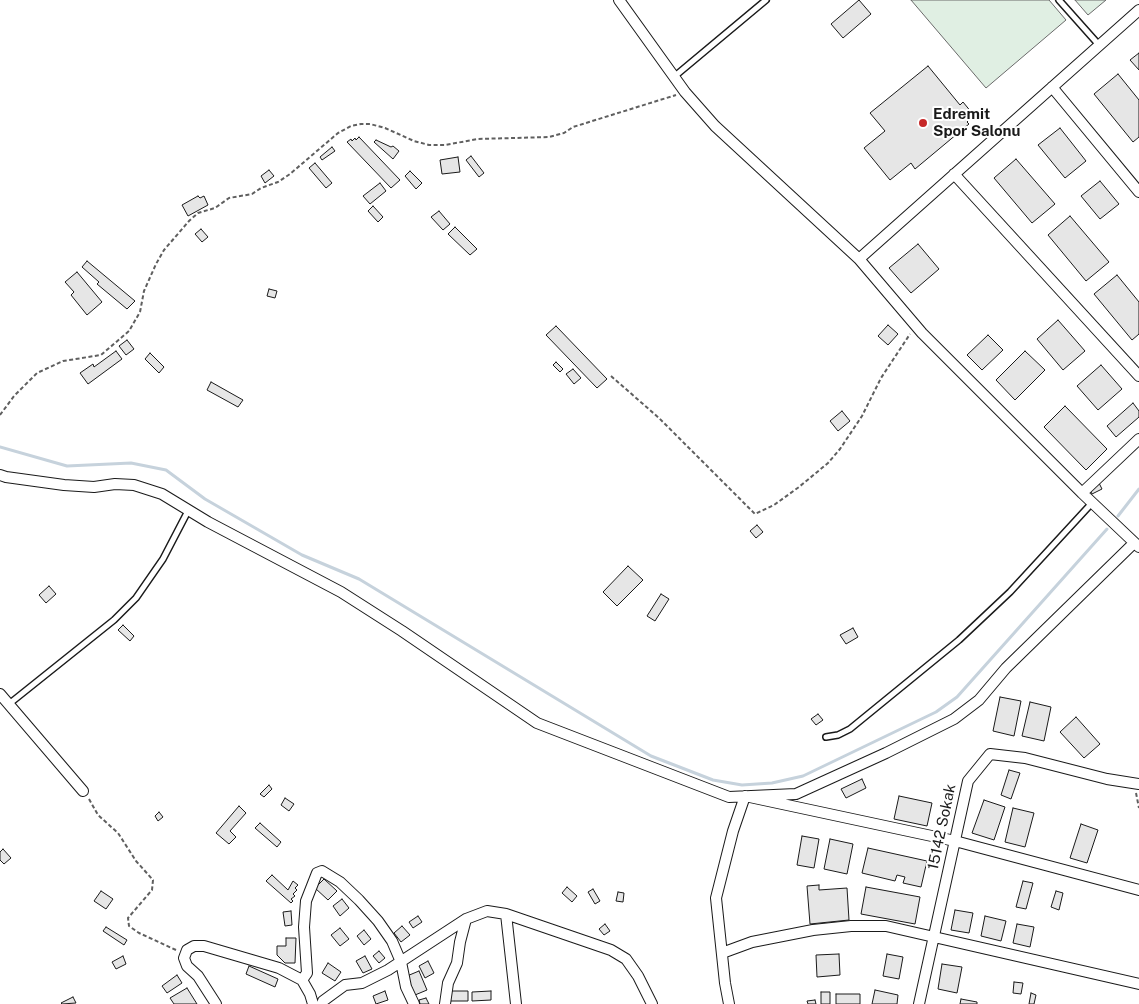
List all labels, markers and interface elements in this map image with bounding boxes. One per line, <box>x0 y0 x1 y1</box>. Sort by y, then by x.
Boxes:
place label: Edremit Spor Salonu <box>933 105 1020 140</box>
marker: Edremit Spor Salonu <box>917 117 929 129</box>
street label: 15142 Sokak <box>924 782 960 872</box>

